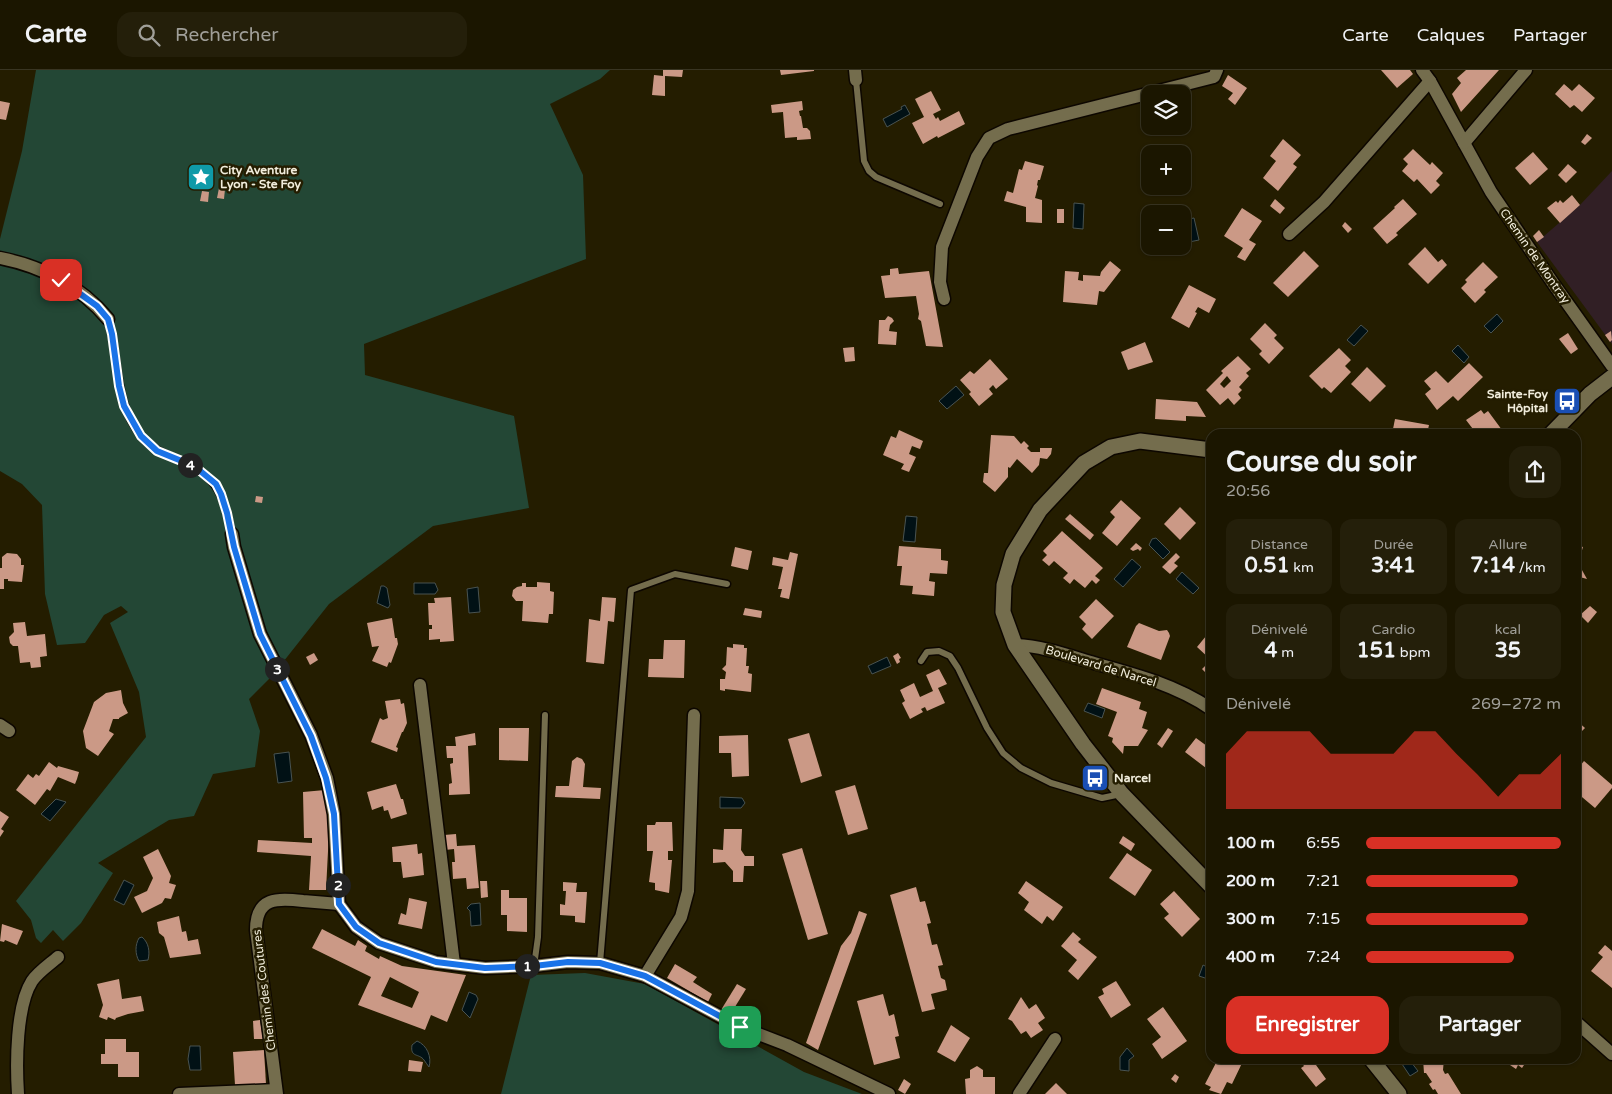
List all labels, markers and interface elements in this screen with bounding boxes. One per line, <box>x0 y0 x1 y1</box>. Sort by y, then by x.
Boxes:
search box <box>117 12 467 57</box>
text: Carte <box>25 20 87 49</box>
icon: search <box>135 21 163 49</box>
text: Rechercher <box>175 24 278 46</box>
text: Carte <box>1342 24 1389 46</box>
text: Calques <box>1417 24 1485 46</box>
text: Partager <box>1513 24 1587 46</box>
map controls <box>1141 85 1191 255</box>
button: layers <box>1141 85 1191 135</box>
button: + <box>1141 145 1191 195</box>
place icon: City Aventure Lyon - Ste Foy <box>186 162 216 192</box>
place label: City Aventure Lyon - Ste Foy <box>220 163 302 192</box>
button: − <box>1141 205 1191 255</box>
street label: Chemin de Montray <box>1497 206 1573 307</box>
pin <box>40 259 82 301</box>
icon: check <box>47 266 75 294</box>
bus stop icon: Sainte-Foy Hôpital <box>1552 386 1582 416</box>
place label: Sainte-Foy Hôpital <box>1487 387 1549 416</box>
text: Course du soir <box>1226 445 1417 479</box>
button: share <box>1509 446 1561 498</box>
pin: 4 <box>178 452 202 478</box>
text: 4 <box>186 457 195 474</box>
text: 20:56 <box>1226 481 1270 501</box>
text: Distance <box>1250 536 1308 553</box>
text: Durée <box>1374 536 1413 553</box>
text: Allure <box>1488 536 1527 553</box>
text: 0.51 <box>1245 553 1290 578</box>
text: 3:41 <box>1371 553 1416 578</box>
text: 7:14 <box>1470 553 1515 578</box>
text: km <box>1290 559 1314 576</box>
text: /km <box>1515 559 1546 576</box>
text: Dénivelé <box>1251 621 1308 638</box>
text: Cardio <box>1372 621 1415 638</box>
text: kcal <box>1495 621 1521 638</box>
text: 4 <box>1264 638 1278 663</box>
text: 151 <box>1357 638 1396 663</box>
text: 35 <box>1495 638 1521 663</box>
street label: Boulevard de Narcel <box>1044 642 1158 690</box>
text: m <box>1278 644 1294 661</box>
text: bpm <box>1396 644 1430 661</box>
pin: 3 <box>264 656 290 682</box>
text: 3 <box>273 661 282 678</box>
text: Dénivelé <box>1226 694 1291 714</box>
text: 269–272 m <box>1471 694 1561 714</box>
bus stop icon: Narcel <box>1080 763 1110 793</box>
place label: Narcel <box>1114 771 1151 785</box>
text: 100 m <box>1226 833 1275 853</box>
text: 6:55 <box>1306 833 1340 853</box>
text: 200 m <box>1226 871 1275 891</box>
text: 7:21 <box>1306 871 1340 891</box>
pin: 2 <box>326 872 350 898</box>
text: 2 <box>334 877 343 894</box>
text: 300 m <box>1226 909 1275 929</box>
text: 7:15 <box>1306 909 1340 929</box>
street label: Chemin des Coutures <box>250 929 278 1051</box>
text: 400 m <box>1226 947 1275 967</box>
text: 7:24 <box>1306 947 1340 967</box>
pin: 1 <box>514 954 540 978</box>
text: 1 <box>523 958 532 975</box>
button: Enregistrer <box>1226 996 1389 1054</box>
button: Partager <box>1399 996 1561 1054</box>
pin <box>719 1006 761 1048</box>
icon: arrive <box>726 1013 754 1041</box>

